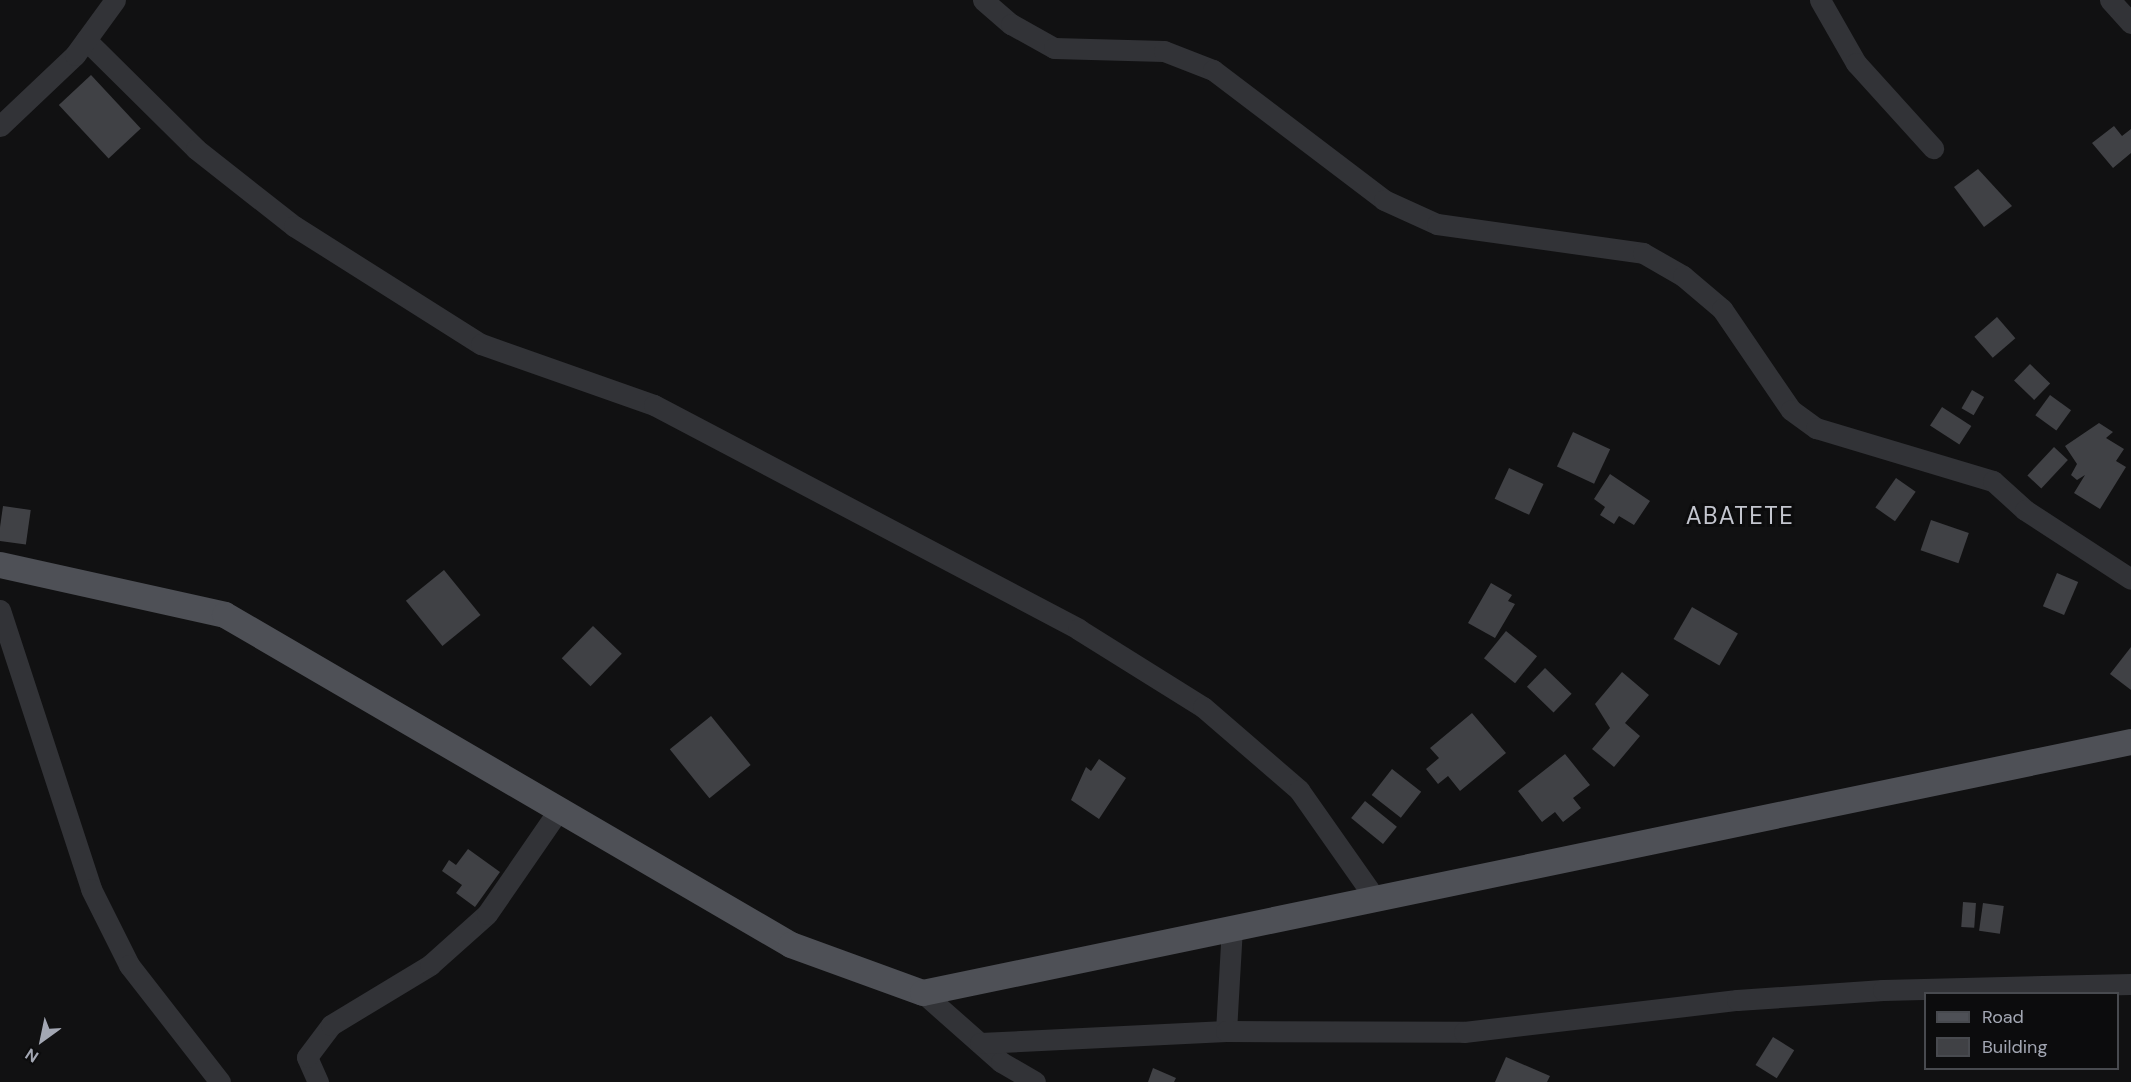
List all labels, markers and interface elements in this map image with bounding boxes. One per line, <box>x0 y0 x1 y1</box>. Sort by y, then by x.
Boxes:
district label: ABATETE <box>1686 502 1794 530</box>
legend <box>1924 992 2119 1070</box>
text: Road <box>1982 1005 2024 1029</box>
north arrow <box>12 1010 72 1070</box>
text: Building <box>1982 1035 2047 1059</box>
text: N <box>21 1044 43 1068</box>

